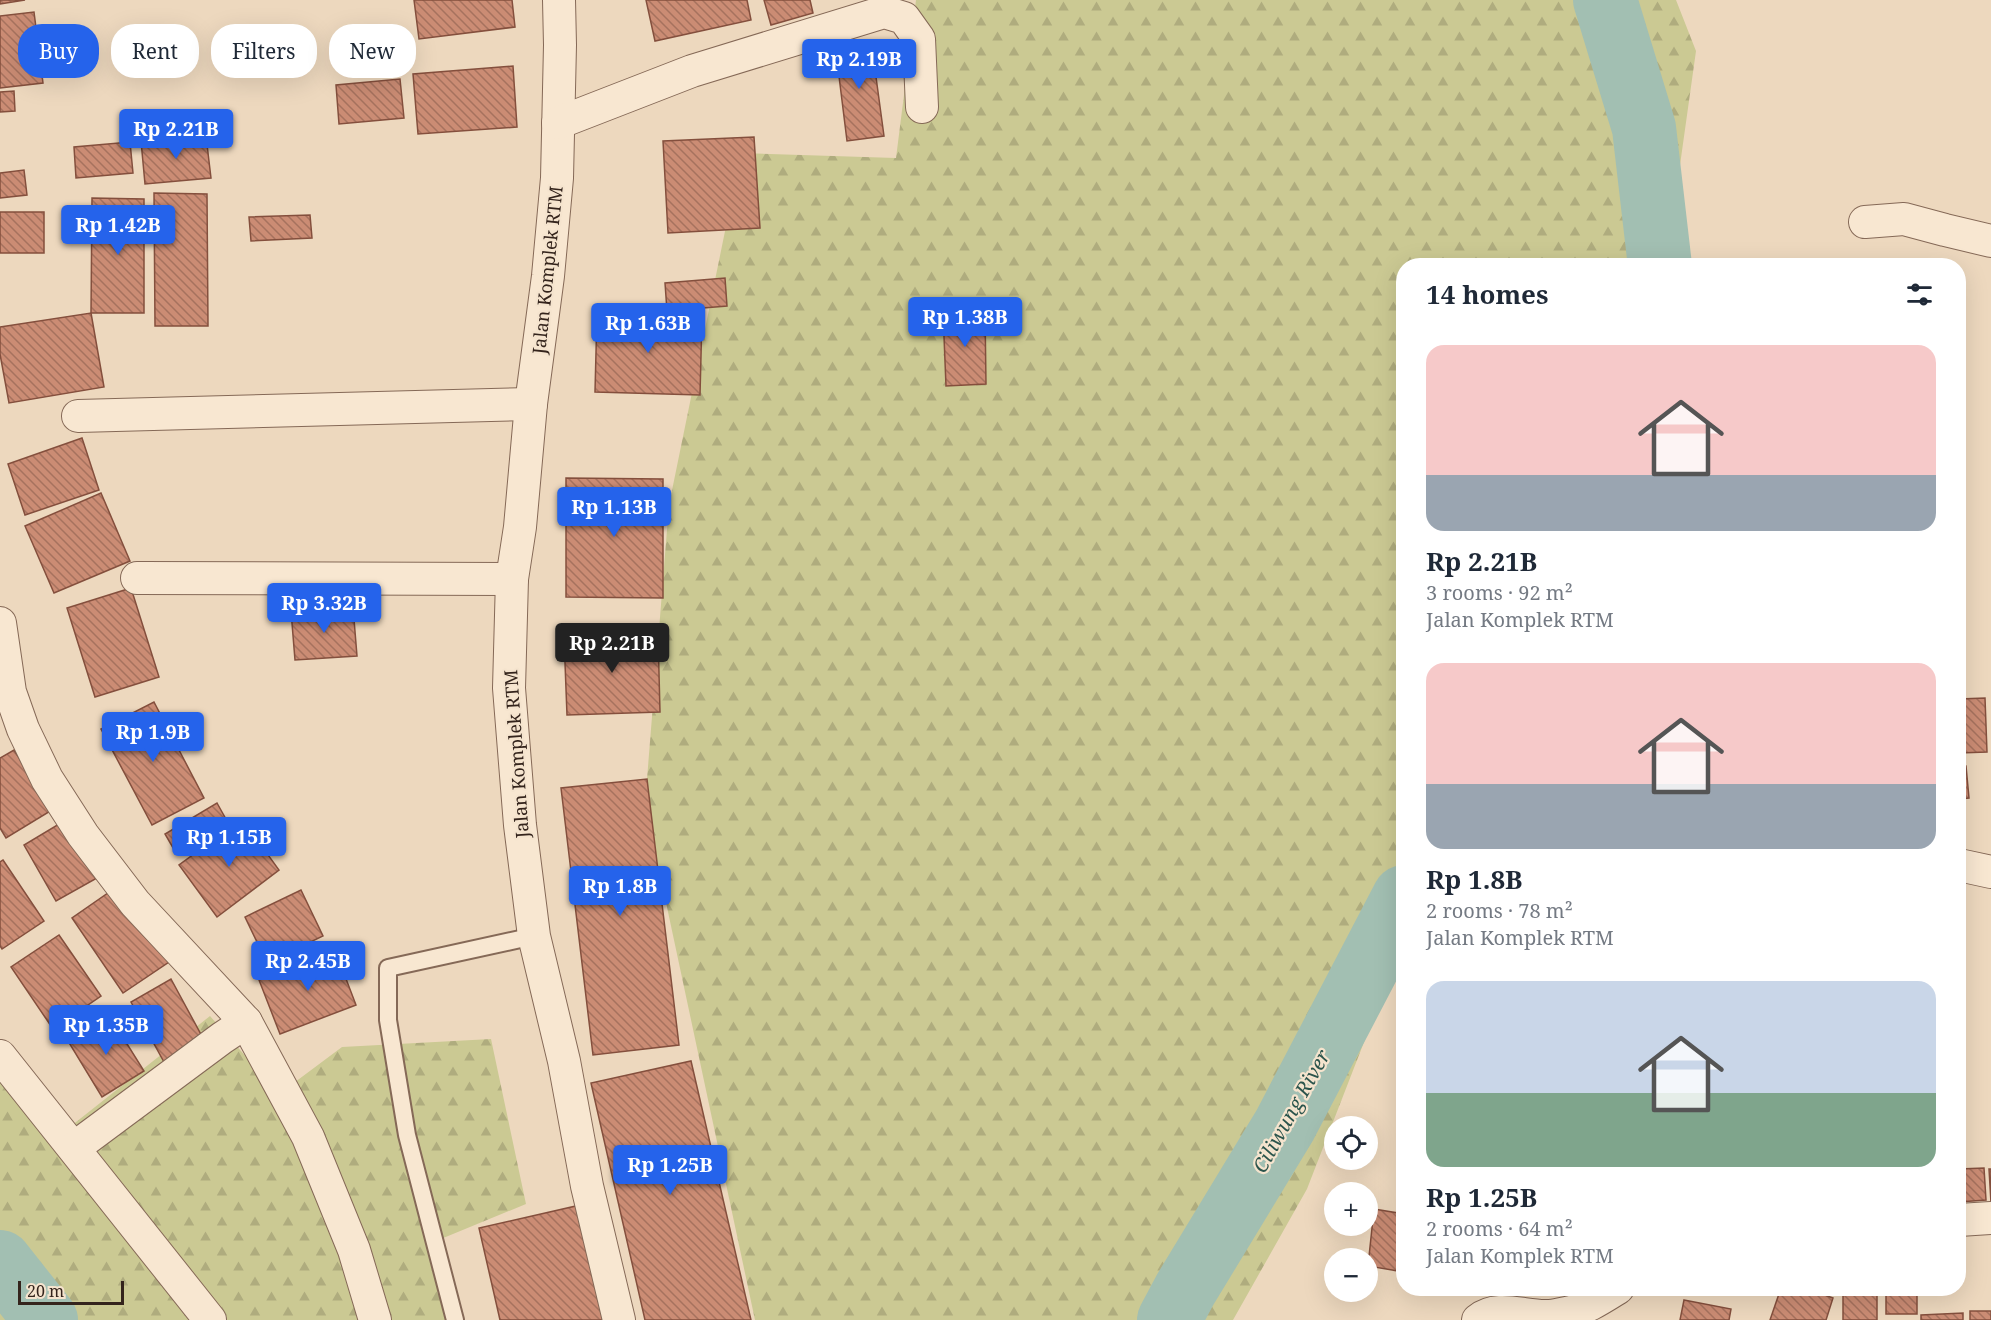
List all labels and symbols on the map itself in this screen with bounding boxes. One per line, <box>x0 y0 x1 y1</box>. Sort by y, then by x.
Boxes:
pin: Rp 2.19B <box>797 39 921 90</box>
pin: Rp 2.21B <box>114 109 238 160</box>
street label: Jalan Komplek RTM <box>526 185 568 356</box>
pin: Rp 1.42B <box>56 205 180 256</box>
pin: Rp 1.38B <box>903 297 1027 348</box>
pin: Rp 1.63B <box>586 303 710 354</box>
pin: Rp 1.13B <box>552 487 676 538</box>
pin: Rp 3.32B <box>262 583 386 634</box>
pin: Rp 2.21B <box>550 623 674 674</box>
street label: Jalan Komplek RTM <box>498 669 534 840</box>
pin: Rp 1.9B <box>98 712 208 763</box>
pin: Rp 1.15B <box>167 817 291 868</box>
pin: Rp 1.8B <box>565 866 675 917</box>
pin: Rp 2.45B <box>246 941 370 992</box>
pin: Rp 1.35B <box>44 1005 168 1056</box>
water label: Ciliwung River <box>1246 1044 1336 1177</box>
pin: Rp 1.25B <box>608 1145 732 1196</box>
scale bar <box>18 1278 124 1306</box>

